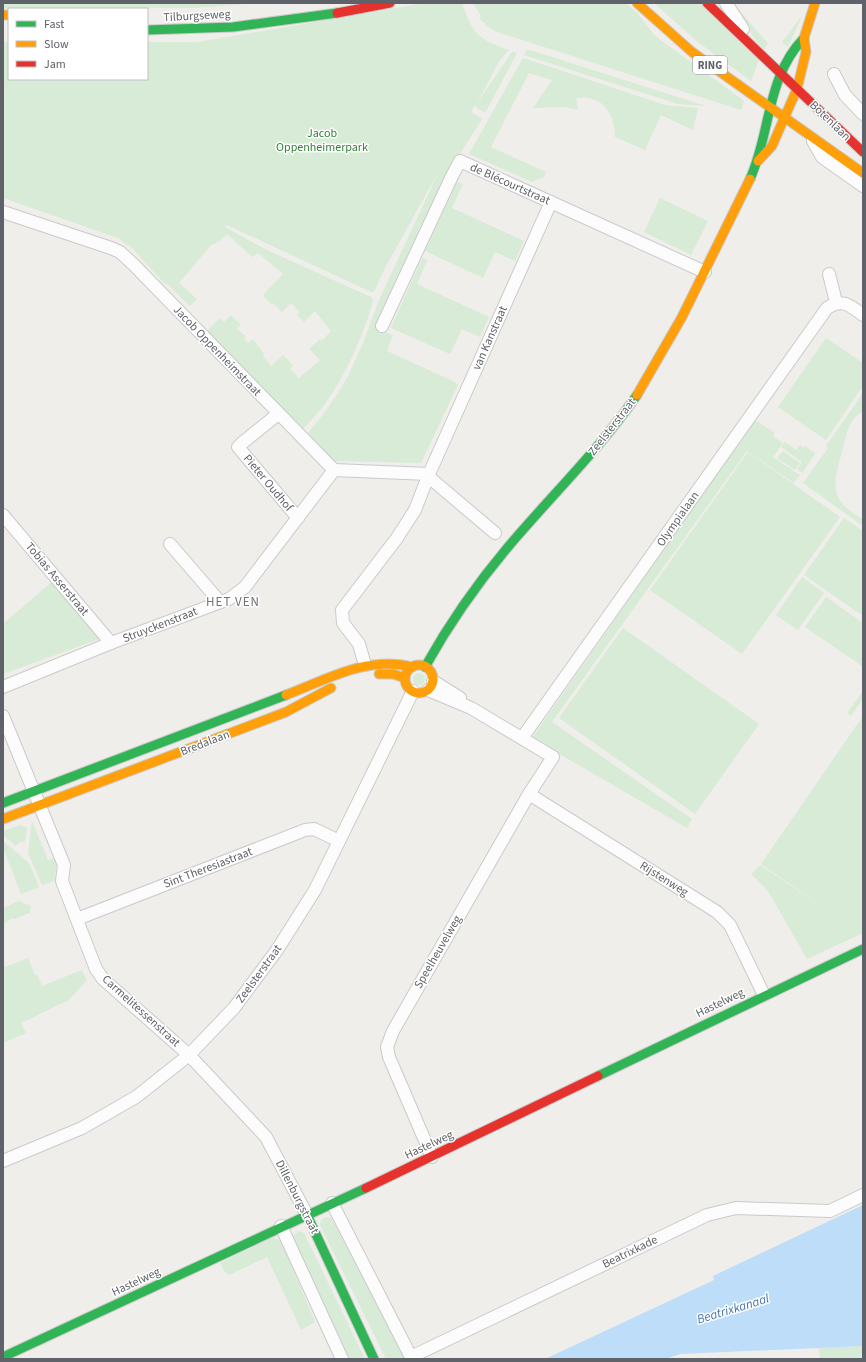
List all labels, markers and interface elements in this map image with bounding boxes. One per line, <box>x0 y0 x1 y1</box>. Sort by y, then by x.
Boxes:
street label: Tilburgseweg <box>163 6 231 26</box>
legend <box>8 8 148 80</box>
text: Fast <box>44 16 64 33</box>
text: Slow <box>44 36 69 53</box>
text: Jam <box>44 56 66 73</box>
road number: RING <box>693 56 727 74</box>
street label: Botenlaan <box>806 97 854 145</box>
park label: Jacob Oppenheimerpark <box>276 125 368 156</box>
street label: de Blécourtstraat <box>467 159 553 209</box>
street label: Jacob Oppenheimstraat <box>169 302 265 400</box>
street label: van Kanstraat <box>468 303 512 373</box>
street label: Zeelsterstraat <box>584 395 640 459</box>
street label: Pieter Oudhof <box>239 451 297 516</box>
street label: Olympialaan <box>653 488 703 550</box>
street label: Tobias Asserstraat <box>21 539 93 619</box>
district label: HET VEN <box>206 593 260 611</box>
street label: Struyckenstraat <box>120 603 200 647</box>
street label: Bredalaan <box>178 726 232 760</box>
street label: Sint Theresiastraat <box>161 843 255 893</box>
street label: Rijstenweg <box>636 857 692 901</box>
street label: Speelheuvelweg <box>410 912 466 992</box>
street label: Zeelsterstraat <box>232 941 286 1007</box>
street label: Carmelitessenstraat <box>98 971 184 1051</box>
street label: Hastelweg <box>693 984 747 1022</box>
street label: Hastelweg <box>402 1126 456 1164</box>
street label: Dillenburgstraat <box>271 1157 323 1237</box>
street label: Beatrixkade <box>599 1231 661 1273</box>
street label: Hastelweg <box>109 1263 163 1301</box>
water label: Beatrixkanaal <box>695 1289 772 1329</box>

